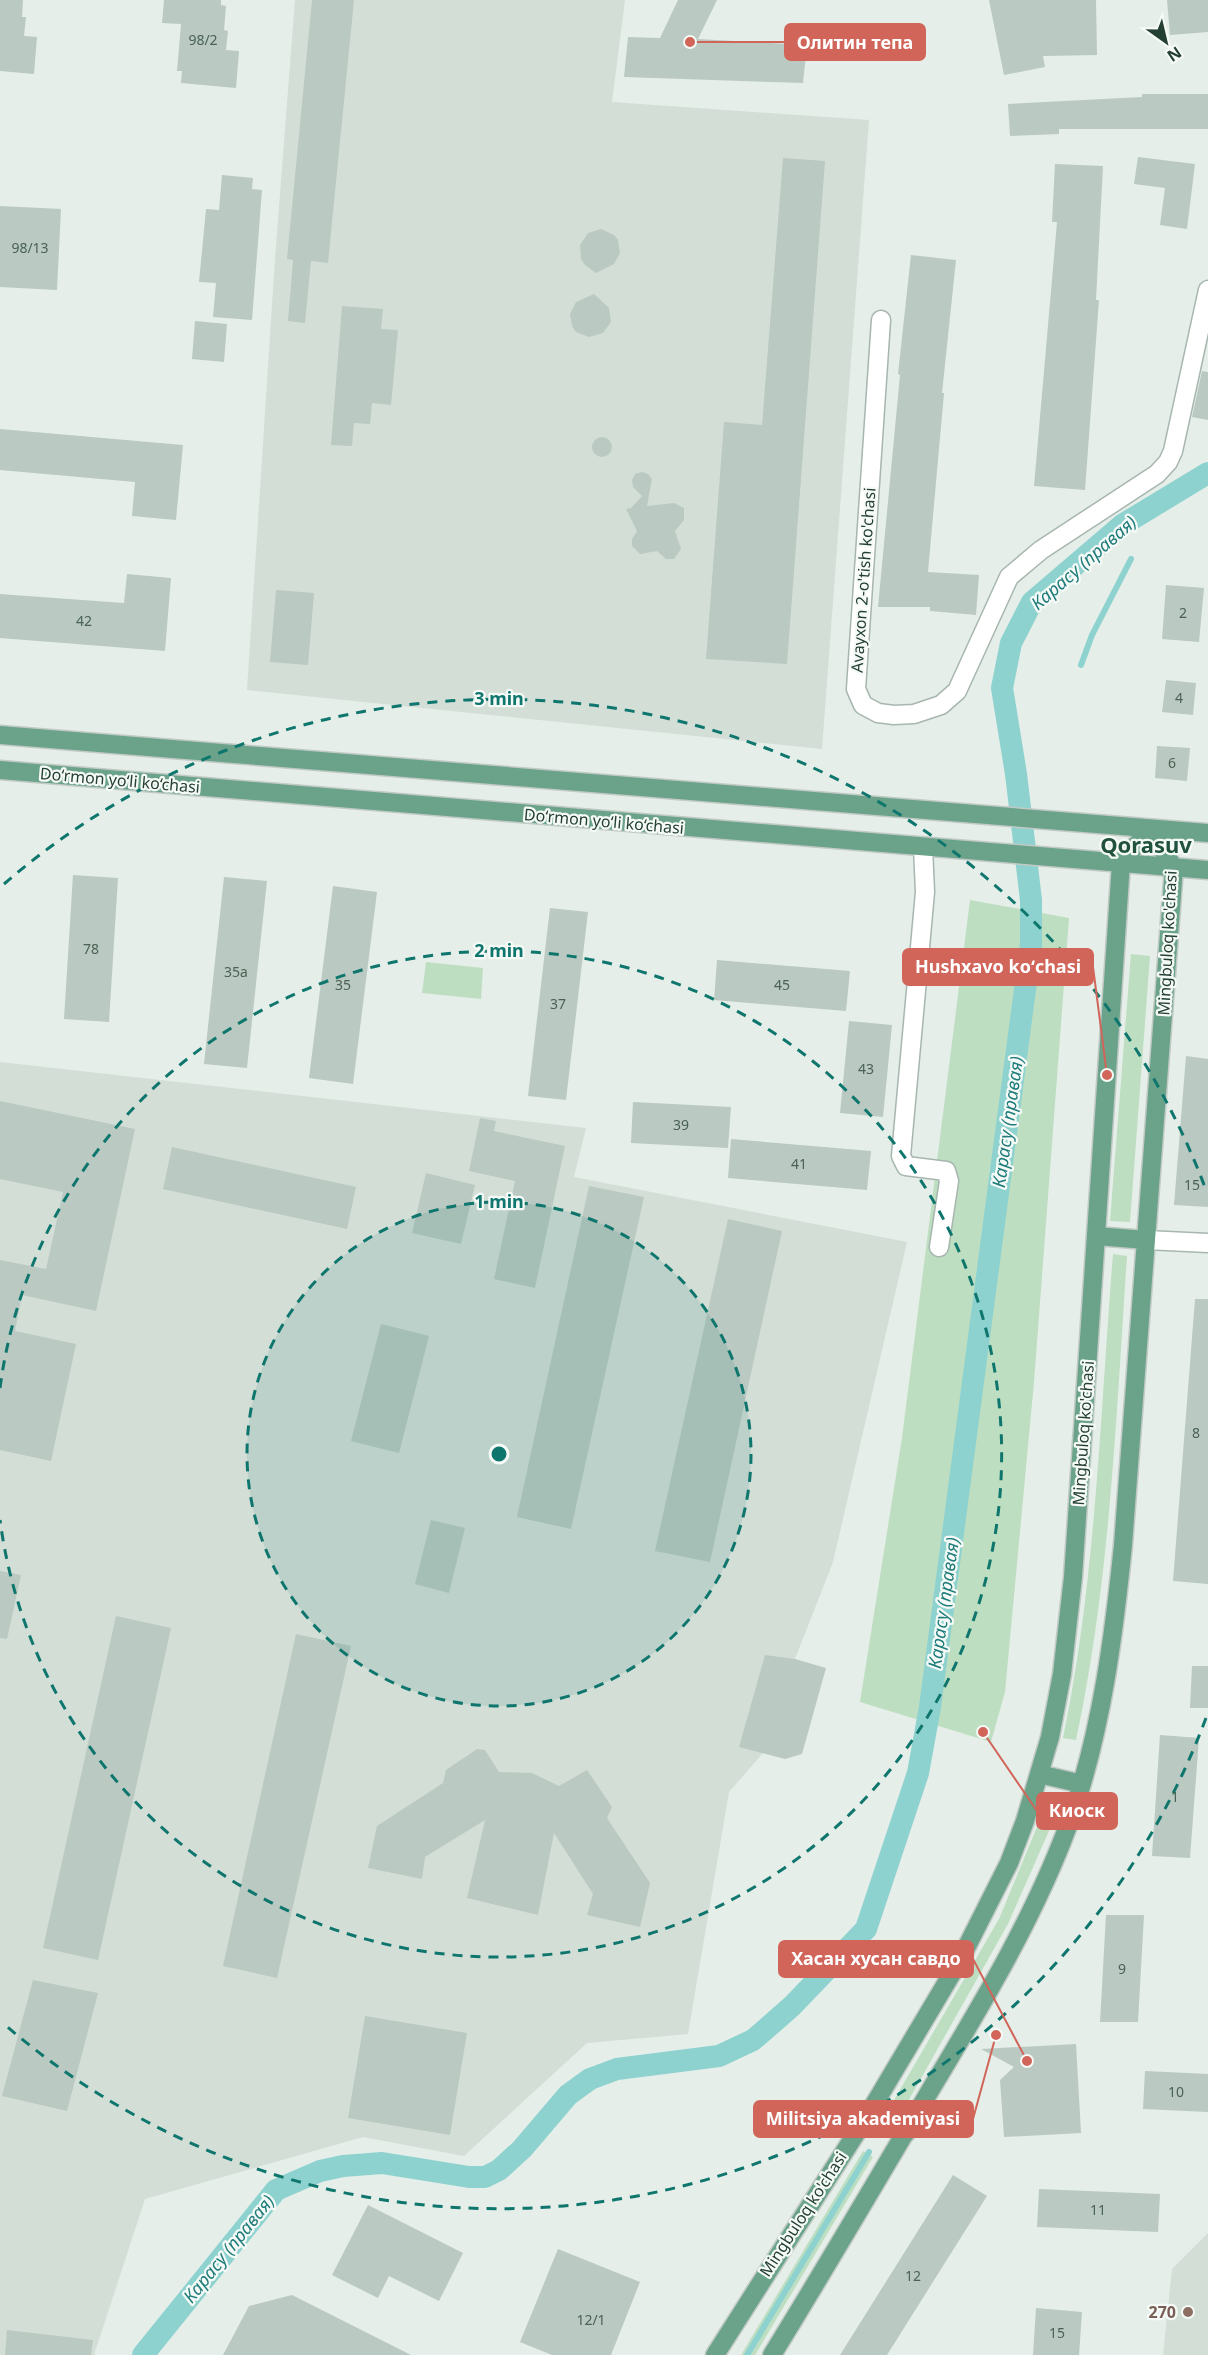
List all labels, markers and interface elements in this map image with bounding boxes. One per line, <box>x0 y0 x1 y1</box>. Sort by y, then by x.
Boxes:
north arrow <box>1136 12 1196 72</box>
callout: Олитин тепа <box>785 24 925 60</box>
house number: 98/2 <box>188 30 218 49</box>
text: Олитин тепа <box>797 30 913 54</box>
text: N <box>1163 42 1186 67</box>
house number: 98/13 <box>11 238 49 257</box>
street label: Avayxon 2-o'tish ko'chasi <box>846 487 880 673</box>
water label: Карасу (правая) <box>1026 510 1141 615</box>
house number: 2 <box>1179 603 1187 622</box>
house number: 42 <box>76 611 92 630</box>
text: 3 min <box>474 686 524 710</box>
house number: 4 <box>1175 688 1183 707</box>
house number: 6 <box>1168 753 1176 772</box>
street label: Do‘rmon yo‘li ko‘chasi <box>39 762 201 798</box>
street label: Do‘rmon yo‘li ko‘chasi <box>523 803 685 839</box>
district label: Qorasuv <box>1100 829 1192 859</box>
street label: Mingbuloq ko'chasi <box>1152 870 1182 1016</box>
text: 2 min <box>474 938 524 962</box>
house number: 78 <box>83 939 99 958</box>
callout: Hushxavo koʻchasi <box>903 949 1093 985</box>
text: Hushxavo koʻchasi <box>915 954 1081 978</box>
house number: 35а <box>224 962 248 981</box>
house number: 35 <box>335 975 351 994</box>
house number: 45 <box>774 975 790 994</box>
house number: 37 <box>550 994 566 1013</box>
water label: Карасу (правая) <box>986 1055 1028 1189</box>
house number: 43 <box>858 1059 874 1078</box>
house number: 39 <box>673 1115 689 1134</box>
house number: 41 <box>791 1154 807 1173</box>
house number: 15 <box>1184 1175 1200 1194</box>
text: 1 min <box>474 1189 524 1213</box>
street label: Mingbuloq ko'chasi <box>1067 1360 1099 1506</box>
house number: 8 <box>1192 1423 1200 1442</box>
centre of rings <box>489 1444 509 1464</box>
water label: Карасу (правая) <box>922 1536 964 1670</box>
house number: 1 <box>1171 1787 1179 1806</box>
callout: Киоск <box>1037 1793 1117 1829</box>
text: Киоск <box>1049 1798 1105 1822</box>
callout: Хасан хусан савдо <box>779 1941 973 1977</box>
text: Хасан хусан савдо <box>791 1946 961 1970</box>
house number: 9 <box>1118 1959 1126 1978</box>
house number: 10 <box>1168 2082 1184 2101</box>
callout: Militsiya akademiyasi <box>754 2101 973 2137</box>
text: Militsiya akademiyasi <box>766 2106 960 2130</box>
street label: Mingbuloq ko'chasi <box>754 2147 852 2281</box>
water label: Карасу (правая) <box>177 2189 279 2307</box>
house number: 11 <box>1090 2200 1106 2219</box>
house number: 12 <box>905 2266 921 2285</box>
place label: 270 <box>1149 2301 1176 2323</box>
marker: 270 <box>1181 2305 1195 2319</box>
house number: 12/1 <box>576 2310 606 2329</box>
house number: 15 <box>1049 2323 1065 2342</box>

